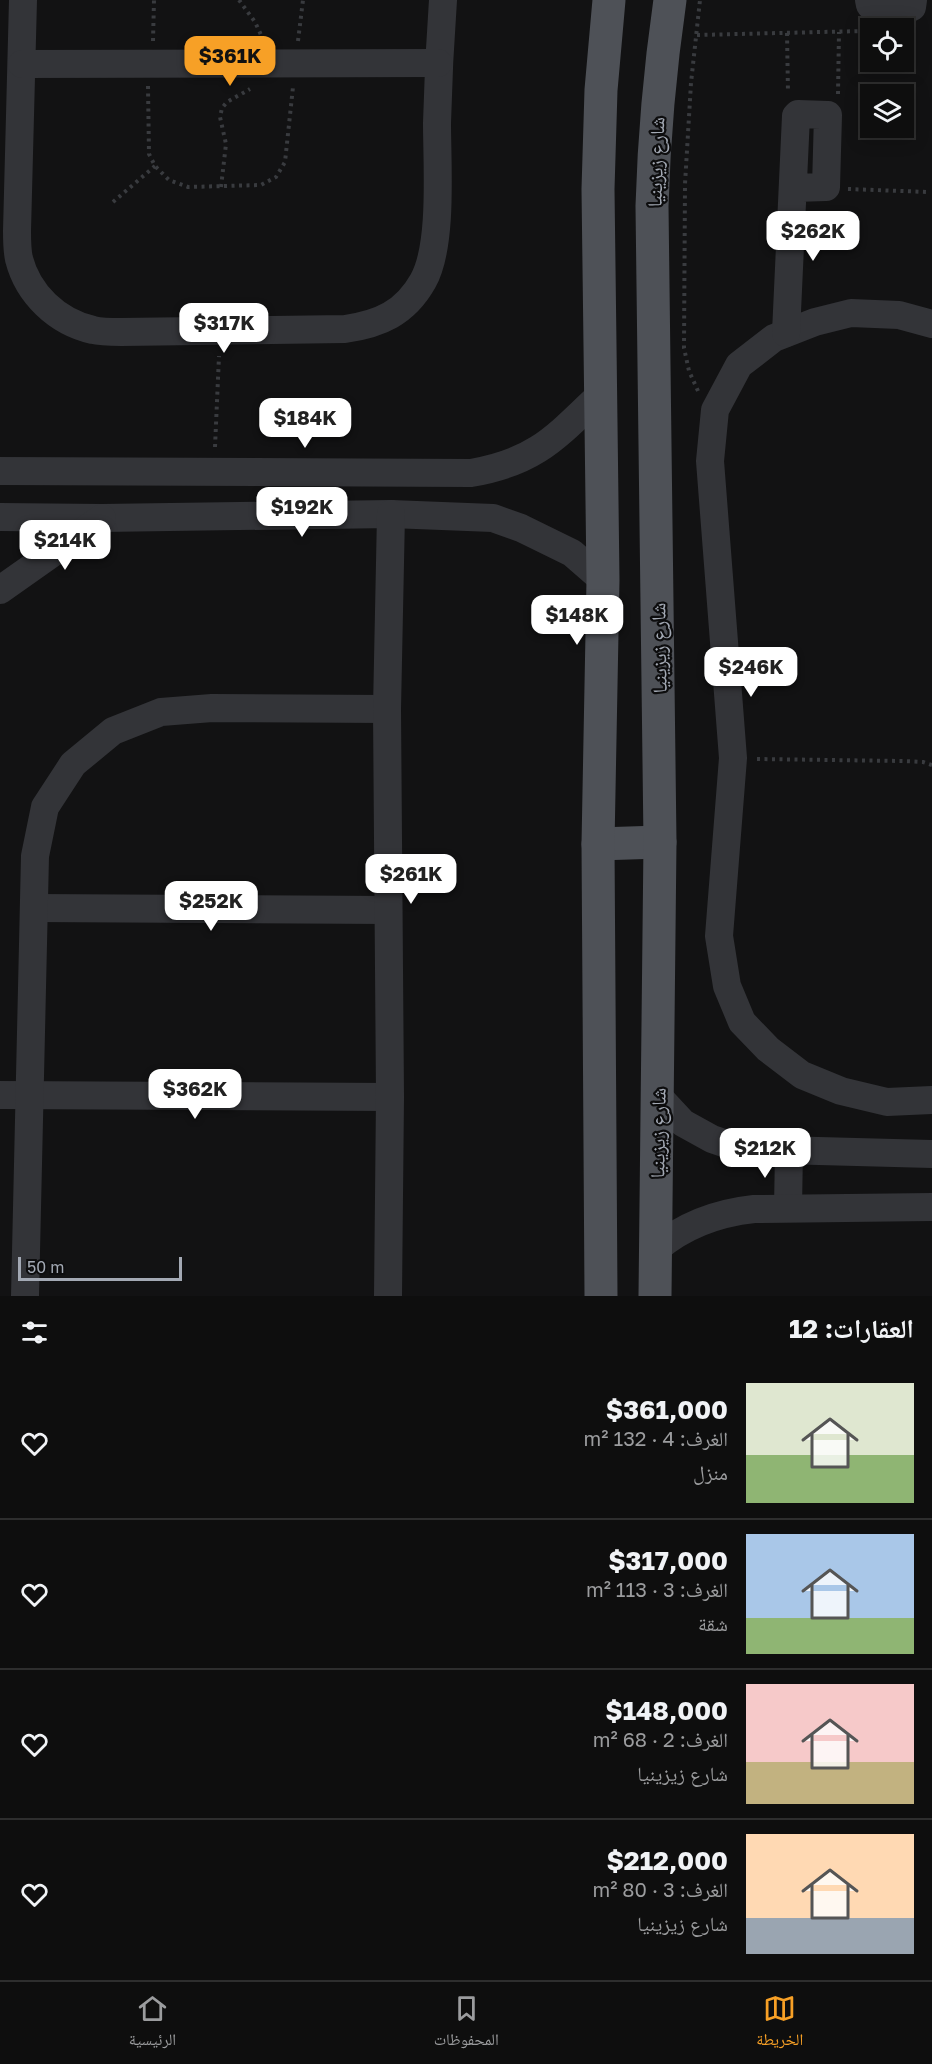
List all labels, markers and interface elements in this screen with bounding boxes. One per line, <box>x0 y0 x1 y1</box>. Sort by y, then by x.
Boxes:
map controls <box>860 18 914 138</box>
button: locate <box>860 18 914 72</box>
pin: $361K <box>188 36 272 87</box>
text: $361K <box>198 43 262 67</box>
button: layers <box>860 84 914 138</box>
street label: شارع زيزينيا <box>641 116 671 208</box>
pin: $262K <box>771 211 855 262</box>
text: $262K <box>781 218 846 242</box>
pin: $317K <box>182 303 266 354</box>
text: $317K <box>193 310 255 334</box>
pin: $184K <box>263 398 347 449</box>
text: $184K <box>273 405 337 429</box>
pin: $192K <box>260 487 344 538</box>
text: $192K <box>270 494 334 518</box>
pin: $214K <box>23 520 107 571</box>
text: $214K <box>34 527 96 551</box>
pin: $148K <box>535 595 619 646</box>
text: $148K <box>545 602 609 626</box>
street label: شارع زيزينيا <box>645 602 673 694</box>
pin: $246K <box>709 647 793 698</box>
text: $246K <box>718 654 784 678</box>
pin: $261K <box>369 854 453 905</box>
text: $261K <box>379 861 443 885</box>
pin: $252K <box>169 881 253 932</box>
text: $252K <box>179 888 243 912</box>
pin: $362K <box>153 1069 237 1120</box>
text: $362K <box>163 1076 228 1100</box>
street label: شارع زيزينيا <box>644 1087 672 1179</box>
pin: $212K <box>723 1128 807 1179</box>
text: $212K <box>734 1135 796 1159</box>
scale bar <box>18 1254 182 1282</box>
text: 50 m <box>27 1257 64 1277</box>
text: العقارات: 12 <box>789 1313 914 1344</box>
icon: filters <box>18 1316 51 1349</box>
text: $361,000 <box>606 1394 728 1425</box>
icon: home <box>794 1407 866 1479</box>
text: الغرف: 4 · 132 m² <box>584 1426 728 1450</box>
icon: heart <box>18 1427 51 1460</box>
text: منزل <box>693 1460 728 1484</box>
text: $317,000 <box>608 1545 728 1576</box>
icon: home <box>794 1558 866 1630</box>
text: الغرف: 3 · 113 m² <box>586 1577 728 1601</box>
icon: heart <box>18 1578 51 1611</box>
text: شقة <box>698 1611 728 1635</box>
text: $148,000 <box>605 1695 728 1726</box>
icon: home <box>794 1708 866 1780</box>
text: الغرف: 2 · 68 m² <box>593 1727 728 1751</box>
icon: heart <box>18 1728 51 1761</box>
text: شارع زيزينيا <box>637 1761 728 1785</box>
text: $212,000 <box>606 1845 728 1876</box>
icon: home <box>794 1858 866 1930</box>
text: الغرف: 3 · 80 m² <box>592 1877 728 1901</box>
icon: heart <box>18 1878 51 1911</box>
text: شارع زيزينيا <box>637 1911 728 1935</box>
tab: الرئيسية <box>129 1992 176 2055</box>
tab: المحفوظات <box>434 1992 499 2055</box>
tab: الخريطة <box>756 1992 803 2055</box>

